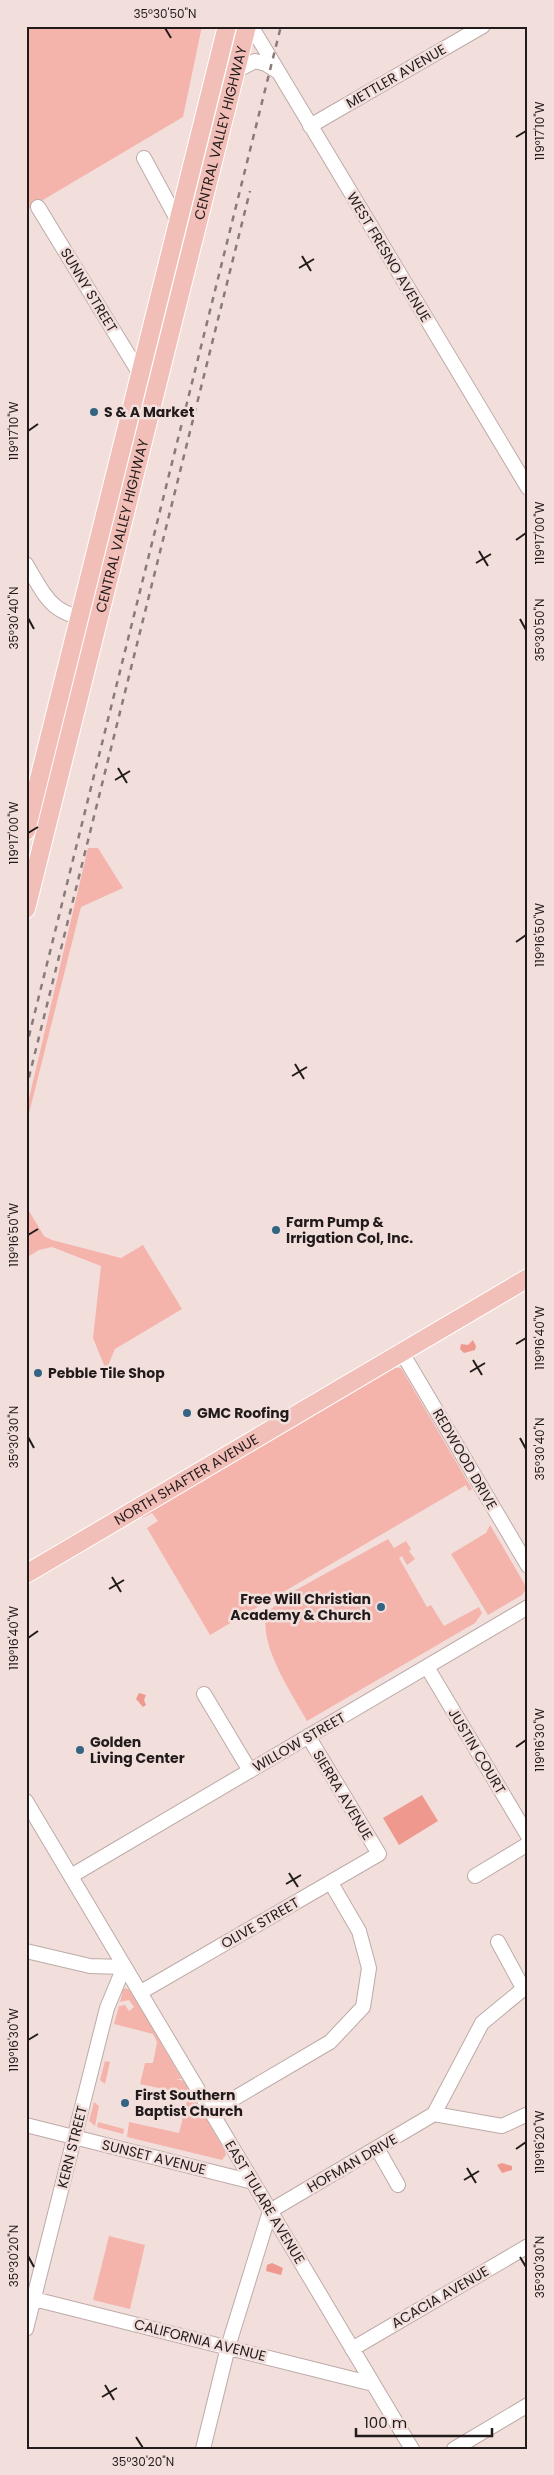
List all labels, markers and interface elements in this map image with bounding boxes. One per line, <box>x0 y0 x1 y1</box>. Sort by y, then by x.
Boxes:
text: 35°30'50"N <box>133 5 197 22</box>
street label: METTLER AVENUE <box>342 39 450 113</box>
street label: CENTRAL VALLEY HIGHWAY <box>189 44 252 222</box>
text: 119°17'10"W <box>531 101 548 161</box>
street label: WEST FRESNO AVENUE <box>342 188 436 326</box>
street label: SUNNY STREET <box>56 244 122 336</box>
text: 119°17'10"W <box>5 401 22 461</box>
place label: S & A Market <box>104 402 195 422</box>
marker: S & A Market <box>88 406 100 418</box>
street label: CENTRAL VALLEY HIGHWAY <box>91 437 153 615</box>
text: 119°17'00"W <box>531 501 548 564</box>
text: 35°30'40"N <box>5 586 22 650</box>
text: 35°30'50"N <box>531 598 548 662</box>
text: 119°17'00"W <box>5 801 22 864</box>
text: 119°16'50"W <box>531 903 548 967</box>
text: 119°16'50"W <box>5 1203 22 1267</box>
place label: Farm Pump & Irrigation Col, Inc. <box>286 1212 413 1248</box>
marker: Farm Pump & Irrigation Col, Inc. <box>270 1224 282 1236</box>
text: 119°16'40"W <box>531 1306 548 1370</box>
place label: Pebble Tile Shop <box>48 1363 165 1383</box>
marker: Pebble Tile Shop <box>32 1367 44 1379</box>
place label: GMC Roofing <box>197 1403 289 1423</box>
street label: REDWOOD DRIVE <box>428 1405 502 1513</box>
text: 35°30'30"N <box>5 1406 22 1468</box>
marker: GMC Roofing <box>181 1407 193 1419</box>
text: 35°30'40"N <box>531 1417 548 1481</box>
street label: NORTH SHAFTER AVENUE <box>110 1429 262 1530</box>
place label: Free Will Christian Academy & Church <box>230 1589 371 1625</box>
marker: Free Will Christian Academy & Church <box>375 1601 387 1613</box>
text: 119°16'40"W <box>5 1606 22 1670</box>
street label: JUSTIN COURT <box>443 1704 511 1798</box>
street label: WILLOW STREET <box>249 1707 349 1777</box>
text: 119°16'30"W <box>531 1708 548 1772</box>
place label: Golden Living Center <box>90 1732 185 1768</box>
marker: Golden Living Center <box>74 1744 86 1756</box>
street label: SIERRA AVENUE <box>308 1746 378 1844</box>
street label: OLIVE STREET <box>217 1892 303 1953</box>
text: 119°16'30"W <box>5 2008 22 2072</box>
place label: First Southern Baptist Church <box>135 2085 243 2121</box>
marker: First Southern Baptist Church <box>119 2097 131 2109</box>
street label: KERN STREET <box>52 2103 92 2190</box>
text: 119°16'20"W <box>531 2110 548 2174</box>
street label: HOFMAN DRIVE <box>303 2129 401 2197</box>
street label: SUNSET AVENUE <box>100 2134 208 2180</box>
street label: EAST TULARE AVENUE <box>220 2137 310 2267</box>
text: 35°30'20"N <box>5 2225 22 2287</box>
text: 35°30'30"N <box>531 2236 548 2298</box>
street label: ACACIA AVENUE <box>388 2261 492 2333</box>
street label: CALIFORNIA AVENUE <box>132 2314 268 2366</box>
scale bar <box>356 2405 493 2437</box>
text: 100 m <box>364 2412 407 2433</box>
text: 35°30'20"N <box>112 2453 174 2470</box>

